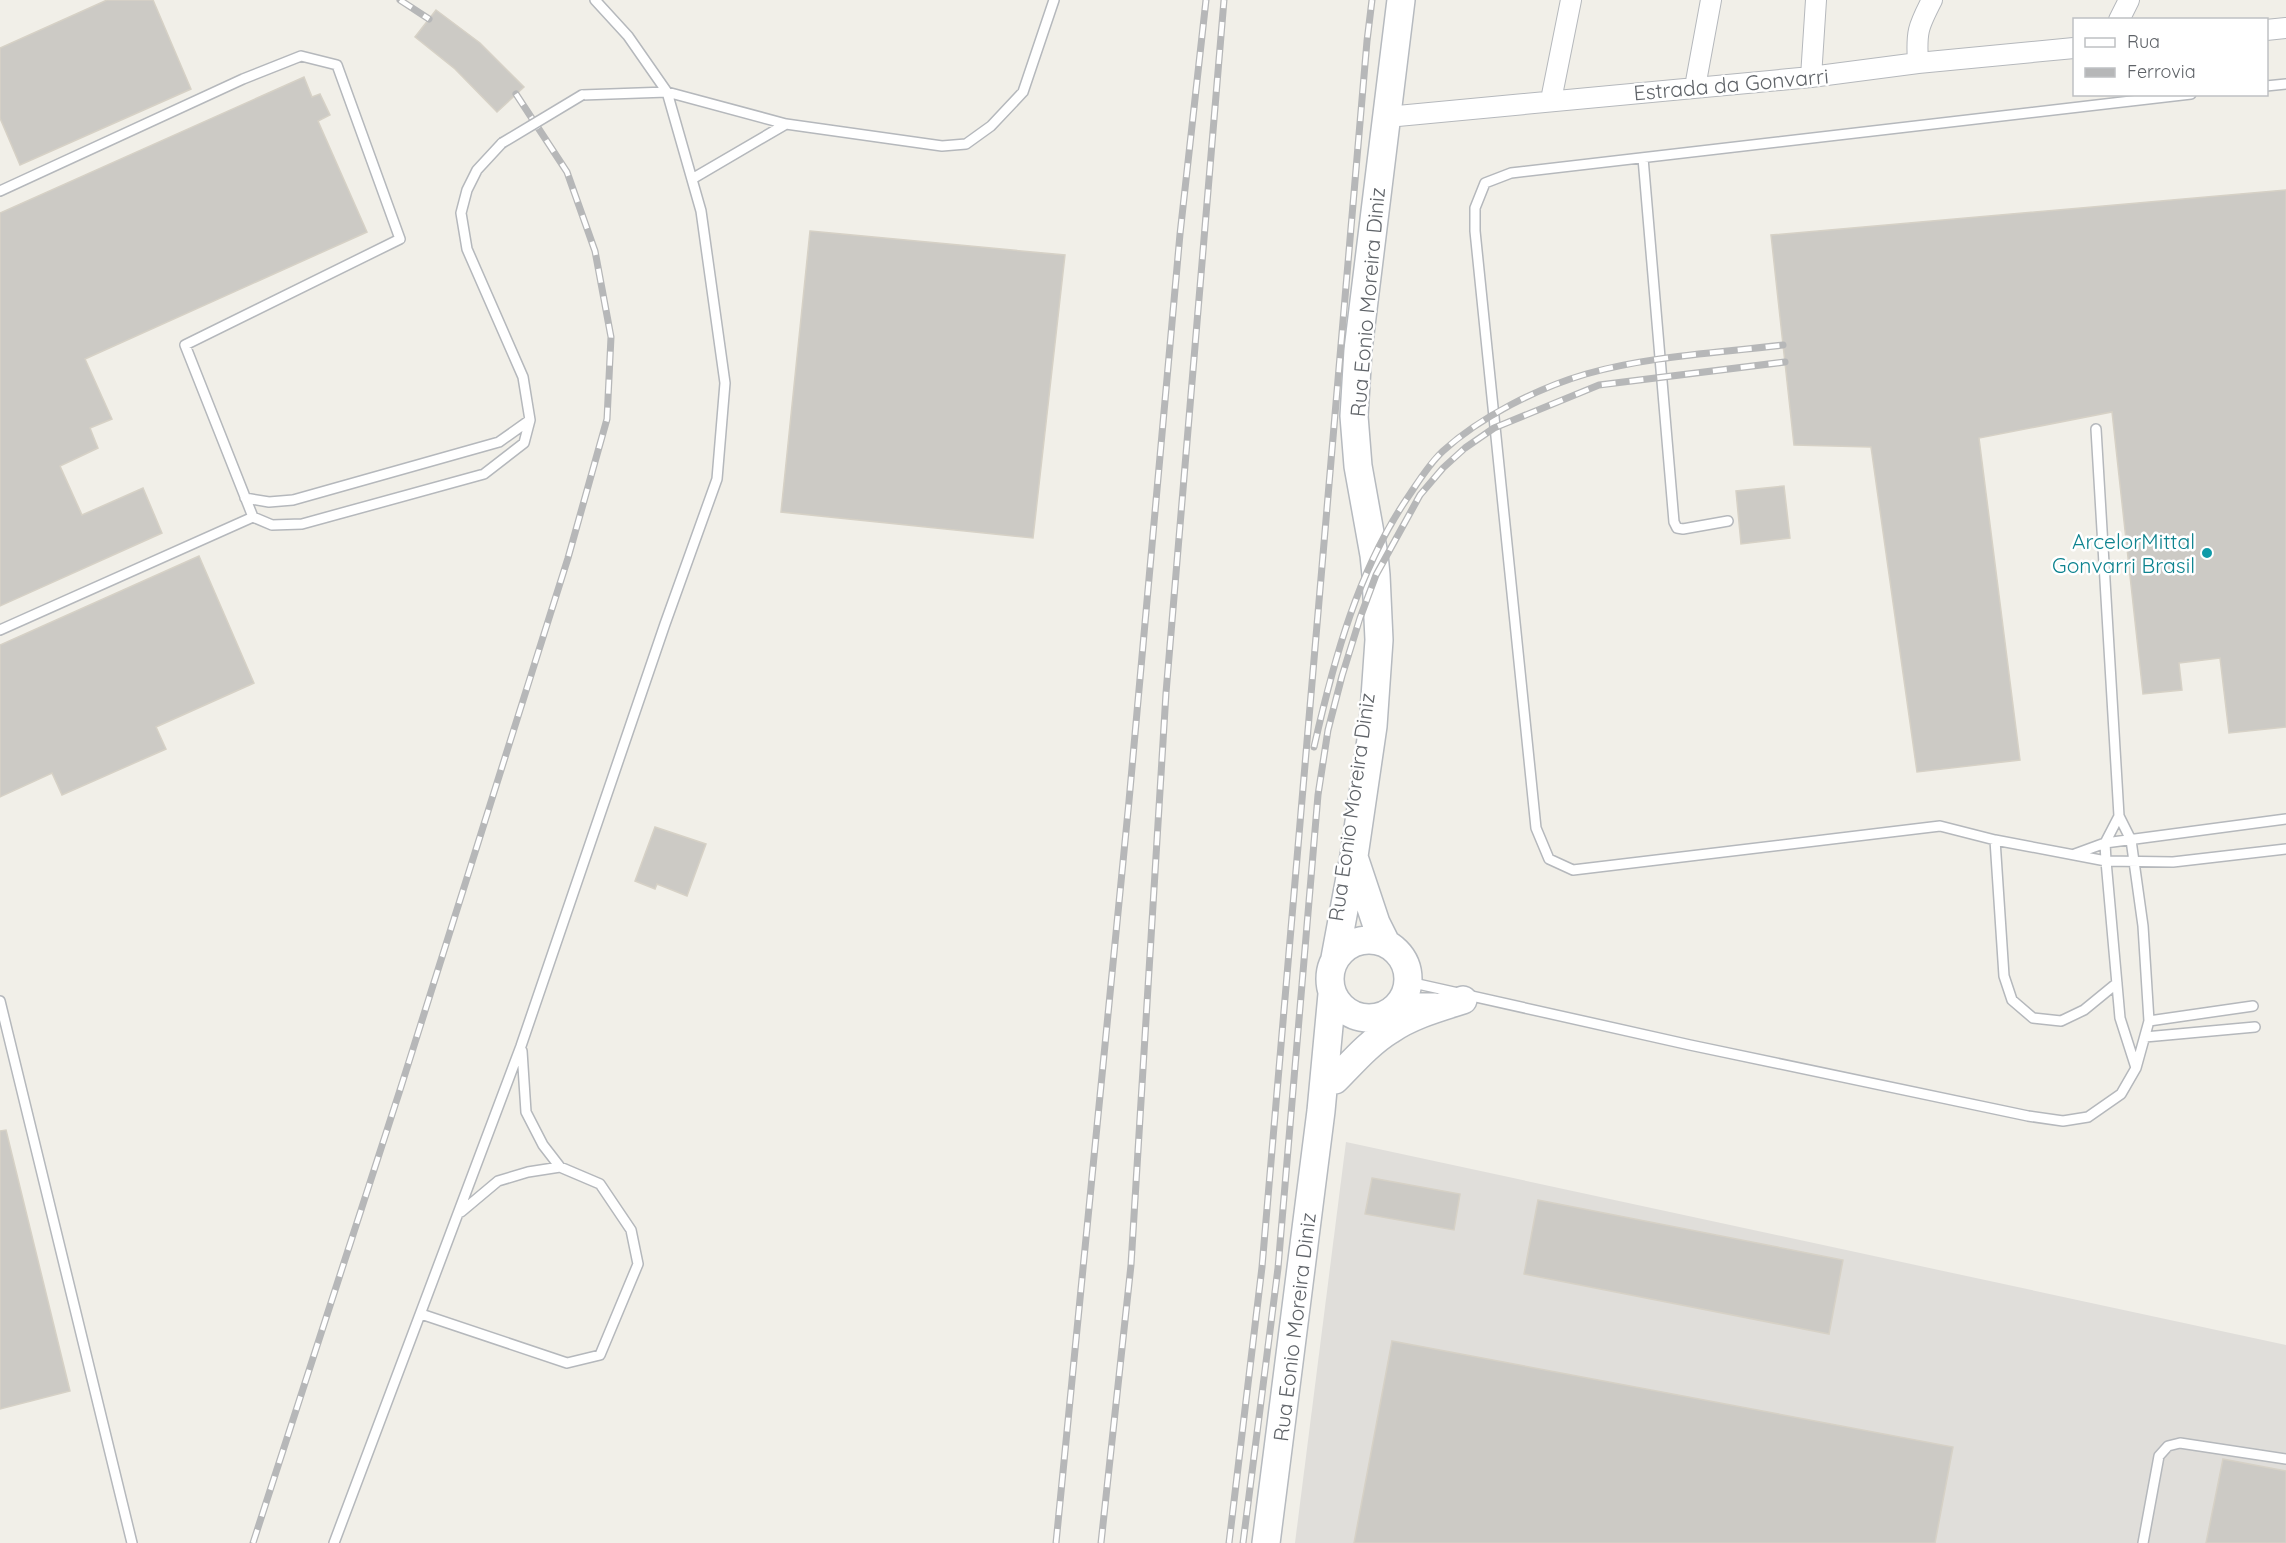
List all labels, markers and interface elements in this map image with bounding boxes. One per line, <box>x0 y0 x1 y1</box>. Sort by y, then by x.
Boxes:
legend <box>2073 18 2268 96</box>
text: Rua <box>2127 30 2160 53</box>
text: Ferrovia <box>2127 60 2196 83</box>
street label: Estrada da Gonvarri <box>1632 63 1830 105</box>
street label: Rua Eonio Moreira Diniz <box>1344 186 1390 418</box>
place label: ArcelorMittal Gonvarri Brasil <box>2052 528 2195 578</box>
marker: ArcelorMittal Gonvarri Brasil <box>2200 546 2214 560</box>
street label: Rua Eonio Moreira Diniz <box>1322 691 1380 923</box>
street label: Rua Eonio Moreira Diniz <box>1267 1211 1321 1443</box>

